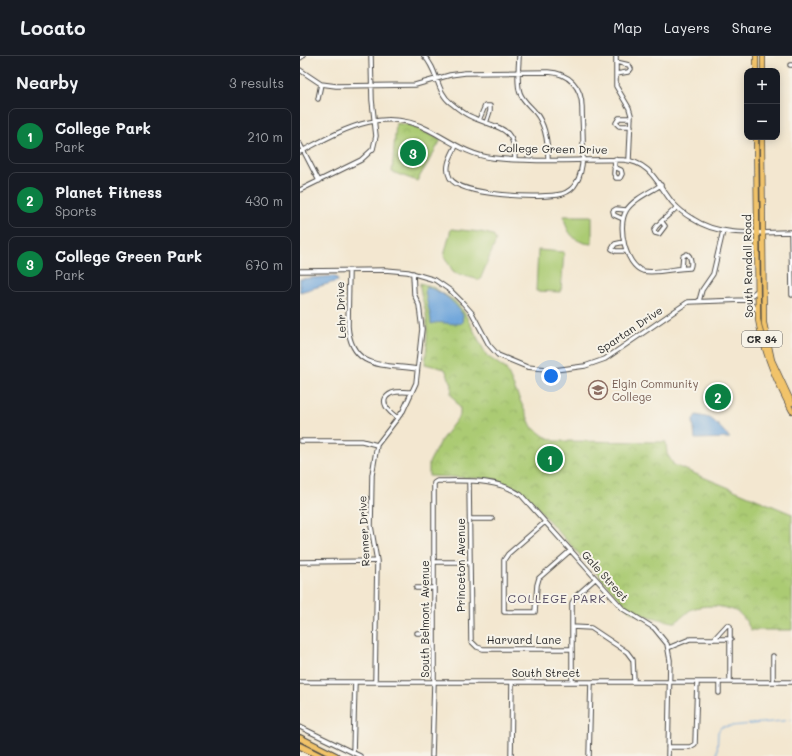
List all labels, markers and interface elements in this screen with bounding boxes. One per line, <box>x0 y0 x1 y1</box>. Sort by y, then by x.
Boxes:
text: Locato <box>20 15 86 40</box>
text: Map <box>613 18 642 37</box>
text: Layers <box>664 18 710 37</box>
text: Share <box>732 18 772 37</box>
map controls <box>744 68 780 140</box>
button: + <box>744 68 780 104</box>
text: Nearby <box>16 71 78 93</box>
text: 3 results <box>229 74 284 91</box>
button: − <box>744 104 780 140</box>
text: College Park <box>55 118 151 138</box>
text: 1 <box>27 128 33 145</box>
text: 210 m <box>247 128 283 145</box>
text: Park <box>55 138 84 155</box>
pin: 3 <box>400 138 426 168</box>
street label: College Green Drive <box>498 140 608 157</box>
text: Planet Fitness <box>55 182 162 202</box>
text: 2 <box>26 192 34 209</box>
text: 430 m <box>245 192 283 209</box>
text: Sports <box>55 202 97 219</box>
street label: South Randall Road <box>739 214 756 318</box>
text: College Green Park <box>55 246 202 266</box>
text: 3 <box>26 256 34 273</box>
text: 670 m <box>245 256 283 273</box>
text: Park <box>55 266 84 283</box>
street label: Lehr Drive <box>332 281 349 339</box>
street label: Spartan Drive <box>594 302 665 357</box>
road number: CR 34 <box>742 331 782 347</box>
your location <box>541 366 561 386</box>
place label: Elgin Community College <box>612 376 699 404</box>
school or university icon: Elgin Community College <box>587 379 609 401</box>
pin: 2 <box>705 382 731 412</box>
pin: 1 <box>537 444 563 474</box>
street label: Renner Drive <box>354 495 373 567</box>
street label: Princeton Avenue <box>453 518 468 612</box>
street label: Gale Street <box>579 547 632 604</box>
street label: South Belmont Avenue <box>417 560 432 678</box>
district label: COLLEGE PARK <box>508 590 606 606</box>
street label: Harvard Lane <box>487 632 561 647</box>
street label: South Street <box>512 665 580 680</box>

